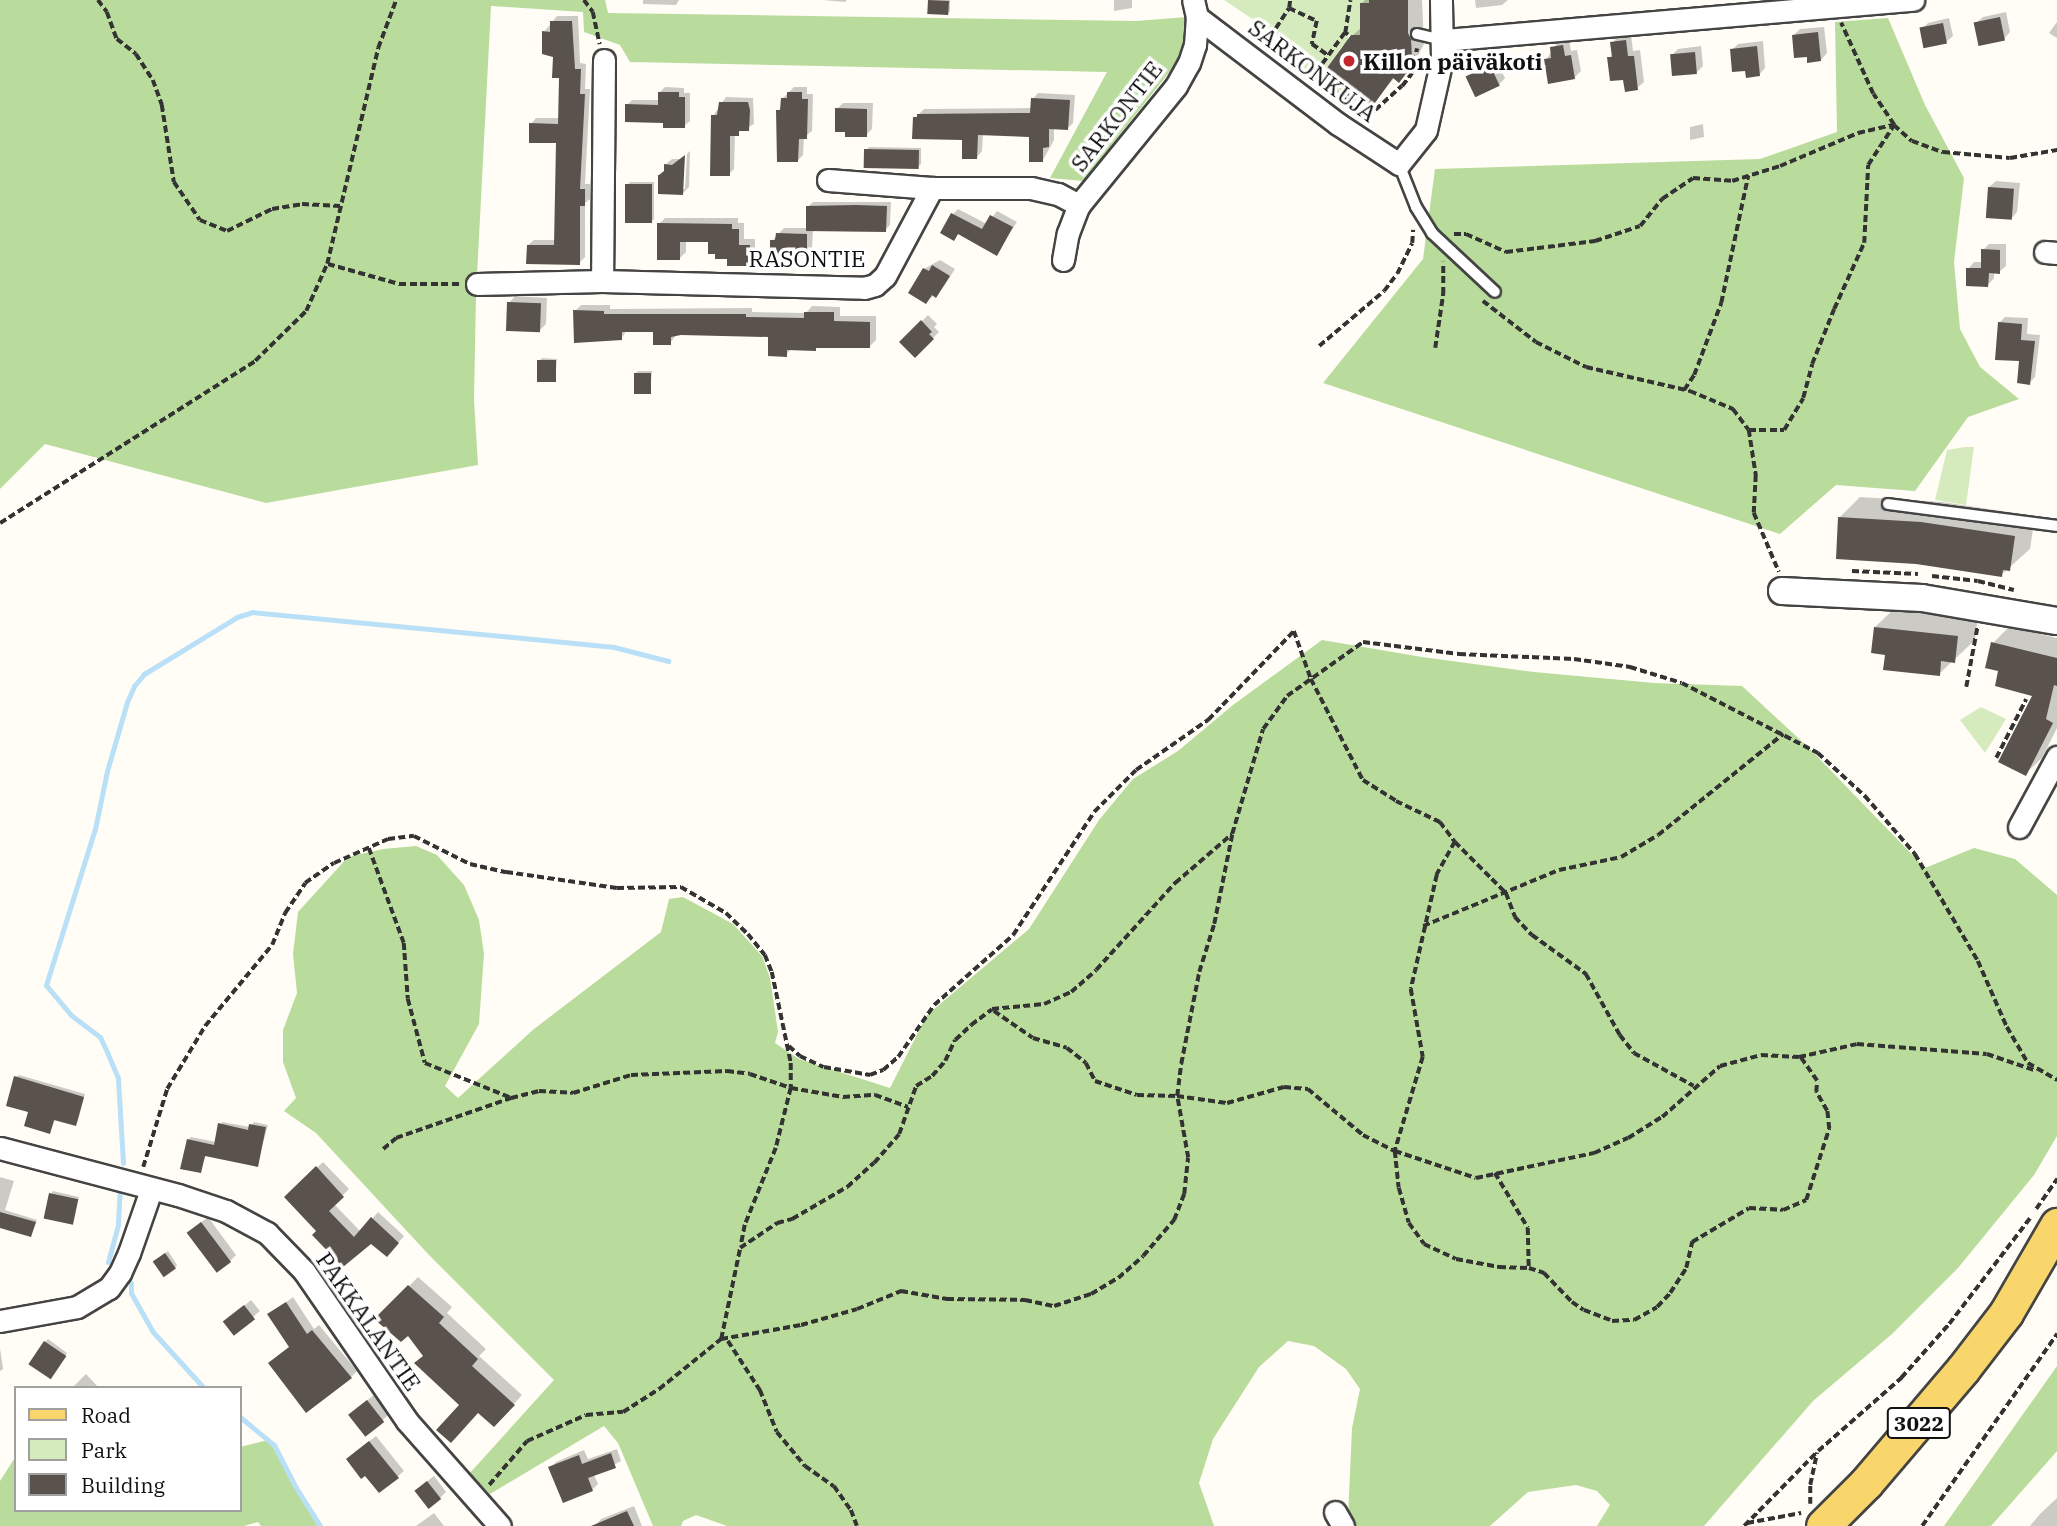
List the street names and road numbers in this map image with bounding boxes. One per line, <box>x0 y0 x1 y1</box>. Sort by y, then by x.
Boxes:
street label: SARKONKUJA <box>1244 13 1382 127</box>
street label: SARKONTIE <box>1064 55 1168 177</box>
street label: RASONTIE <box>748 244 866 272</box>
street label: PAKKALANTIE <box>311 1246 427 1396</box>
road number: 3022 <box>1886 1406 1952 1440</box>

